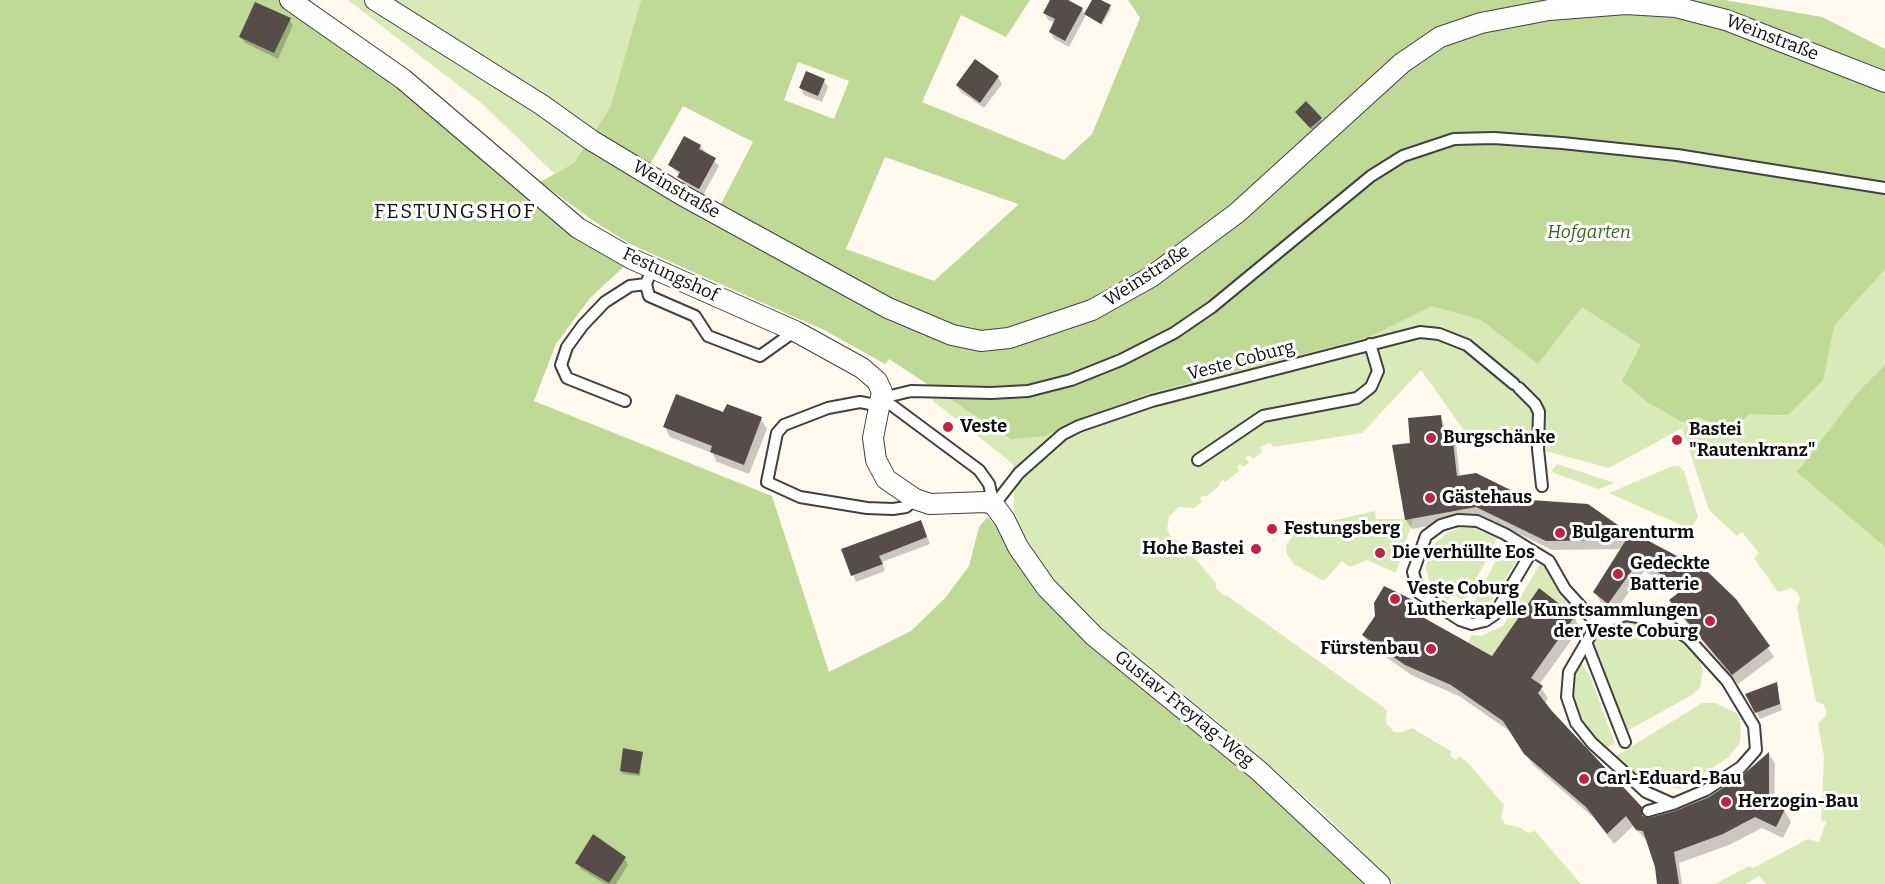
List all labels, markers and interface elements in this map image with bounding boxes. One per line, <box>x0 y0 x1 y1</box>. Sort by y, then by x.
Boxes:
street label: Weinstraße <box>1723 10 1821 66</box>
street label: Weinstraße <box>628 156 724 224</box>
district label: FESTUNGSHOF <box>374 200 536 224</box>
park label: Hofgarten <box>1547 222 1631 244</box>
street label: Weinstraße <box>1100 240 1194 312</box>
street label: Festungshof <box>619 243 721 307</box>
street label: Veste Coburg <box>1185 336 1297 386</box>
place label: Veste <box>960 416 1007 438</box>
place label: Bastei "Rautenkranz" <box>1689 419 1816 462</box>
marker: Veste <box>941 420 955 434</box>
place label: Burgschänke <box>1443 427 1555 449</box>
marker: Burgschänke <box>1424 431 1438 445</box>
marker: Bastei "Rautenkranz" <box>1670 433 1684 447</box>
place label: Gästehaus <box>1442 487 1532 509</box>
marker: Gästehaus <box>1423 491 1437 505</box>
place label: Festungsberg <box>1284 518 1400 540</box>
marker: Festungsberg <box>1265 522 1279 536</box>
place label: Bulgarenturm <box>1572 522 1694 544</box>
marker: Bulgarenturm <box>1553 526 1567 540</box>
place label: Hohe Bastei <box>1142 538 1244 560</box>
marker: Hohe Bastei <box>1249 542 1263 556</box>
place label: Die verhüllte Eos <box>1392 542 1535 564</box>
marker: Die verhüllte Eos <box>1373 546 1387 560</box>
place label: Gedeckte Batterie <box>1630 553 1710 596</box>
marker: Gedeckte Batterie <box>1611 567 1625 581</box>
place label: Veste Coburg Lutherkapelle <box>1407 578 1527 620</box>
marker: Veste Coburg Lutherkapelle <box>1388 592 1402 606</box>
place label: Kunstsammlungen der Veste Coburg <box>1533 600 1698 642</box>
marker: Kunstsammlungen der Veste Coburg <box>1703 614 1717 628</box>
place label: Fürstenbau <box>1320 638 1419 660</box>
marker: Fürstenbau <box>1424 642 1438 656</box>
street label: Gustav-Freytag-Weg <box>1110 646 1258 772</box>
place label: Carl-Eduard-Bau <box>1596 768 1742 790</box>
marker: Carl-Eduard-Bau <box>1577 772 1591 786</box>
place label: Herzogin-Bau <box>1738 791 1858 813</box>
marker: Herzogin-Bau <box>1719 795 1733 809</box>

